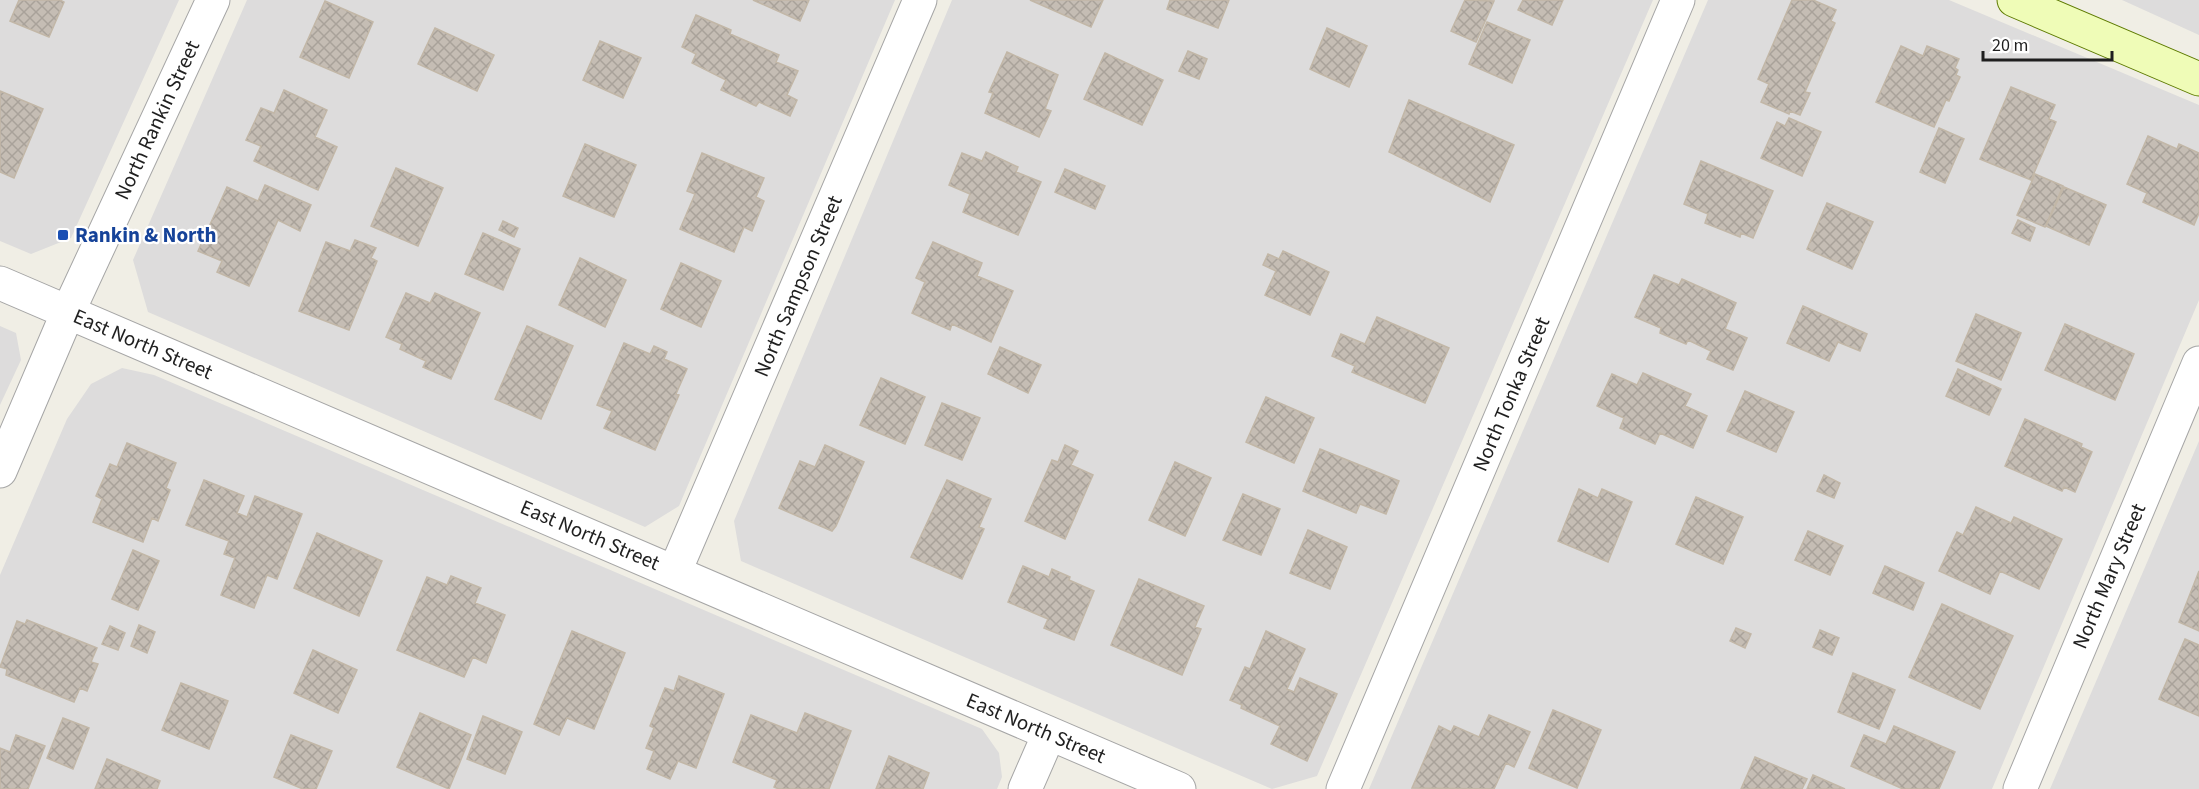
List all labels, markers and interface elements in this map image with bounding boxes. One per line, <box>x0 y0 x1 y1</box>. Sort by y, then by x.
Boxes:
scale bar <box>1983 24 2112 62</box>
text: 20 m <box>1992 33 2028 58</box>
street label: North Rankin Street <box>107 35 207 205</box>
street label: North Sampson Street <box>746 191 850 381</box>
place label: Rankin & North <box>75 220 217 250</box>
marker: Rankin & North <box>56 228 70 242</box>
street label: East North Street <box>69 301 217 387</box>
street label: North Tonka Street <box>1465 312 1557 476</box>
street label: East North Street <box>516 492 664 578</box>
street label: North Mary Street <box>2065 499 2153 653</box>
street label: East North Street <box>962 685 1110 771</box>

